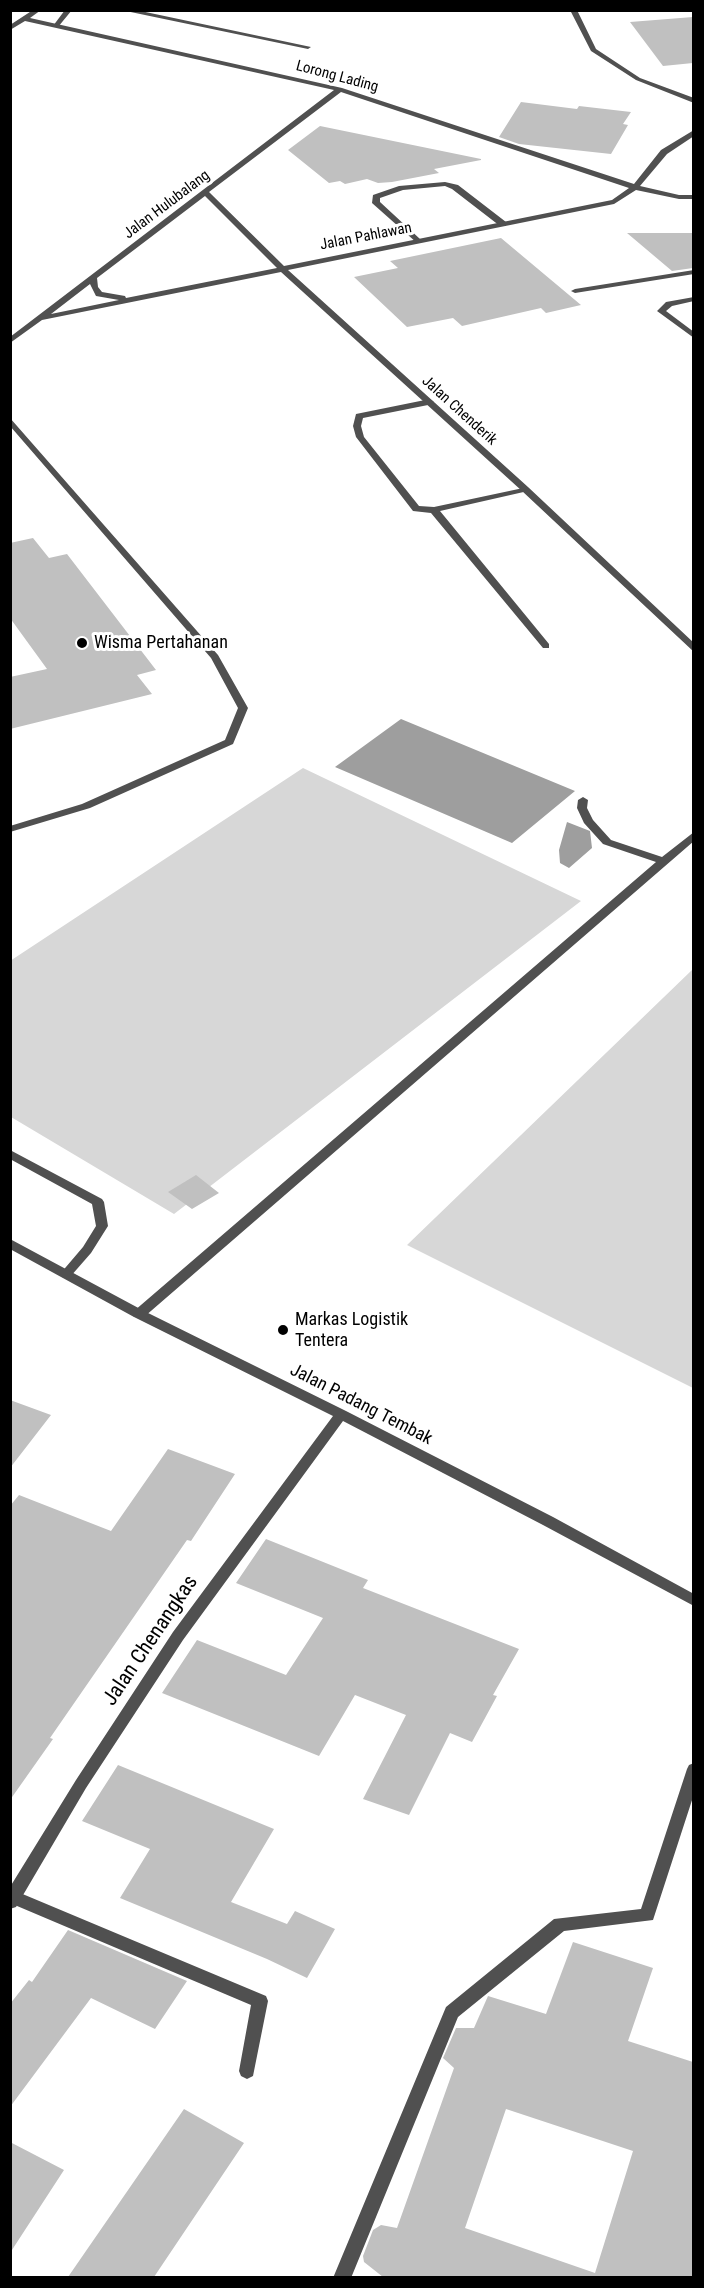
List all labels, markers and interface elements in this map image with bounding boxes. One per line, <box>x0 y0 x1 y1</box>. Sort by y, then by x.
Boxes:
street label: Lorong Lading <box>294 57 380 97</box>
street label: Jalan Hulubalang <box>120 167 214 243</box>
street label: Jalan Pahlawan <box>319 219 413 255</box>
street label: Jalan Chenderik <box>418 373 500 449</box>
place label: Wisma Pertahanan <box>94 632 228 654</box>
marker: Wisma Pertahanan <box>75 636 89 650</box>
place label: Markas Logistik Tentera <box>295 1309 408 1352</box>
marker: Markas Logistik Tentera <box>276 1323 290 1337</box>
street label: Jalan Padang Tembak <box>286 1360 436 1450</box>
street label: Jalan Chenangkas <box>98 1571 204 1711</box>

